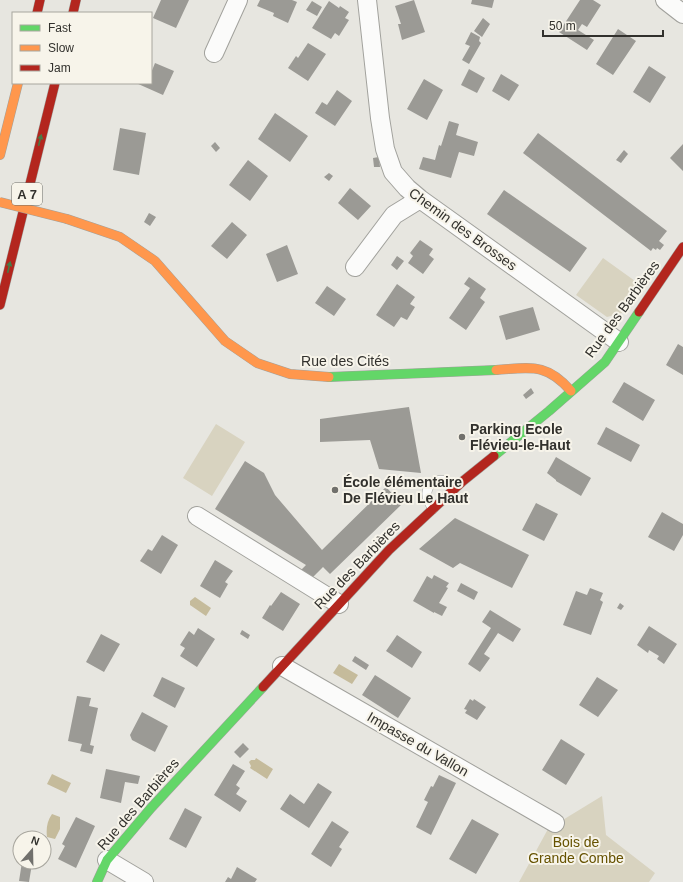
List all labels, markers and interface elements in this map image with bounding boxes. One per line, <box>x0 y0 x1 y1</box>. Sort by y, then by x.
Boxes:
legend <box>12 12 152 84</box>
scale bar <box>543 12 663 38</box>
text: 50 m <box>549 19 576 33</box>
text: Fast <box>48 21 72 35</box>
text: Slow <box>48 41 74 55</box>
text: Jam <box>48 61 71 75</box>
one-way arrow <box>37 134 43 146</box>
road number: A 7 <box>12 183 42 205</box>
street label: Chemin des Brosses <box>406 185 520 273</box>
street label: Rue des Barbières <box>581 257 663 361</box>
one-way arrow <box>6 260 12 272</box>
street label: Rue des Cités <box>301 353 389 369</box>
place label: Parking Ecole Flévieu-le-Haut <box>470 421 571 453</box>
marker: Parking Ecole Flévieu-le-Haut <box>457 432 467 442</box>
place label: École élémentaire De Flévieu Le Haut <box>343 474 469 506</box>
marker: École élémentaire De Flévieu Le Haut <box>330 485 340 495</box>
street label: Rue des Barbières <box>311 518 403 612</box>
street label: Impasse du Vallon <box>365 709 471 779</box>
street label: Rue des Barbières <box>94 755 182 853</box>
north arrow <box>12 830 52 870</box>
text: N <box>30 834 41 848</box>
park label: Bois de Grande Combe <box>528 834 624 866</box>

